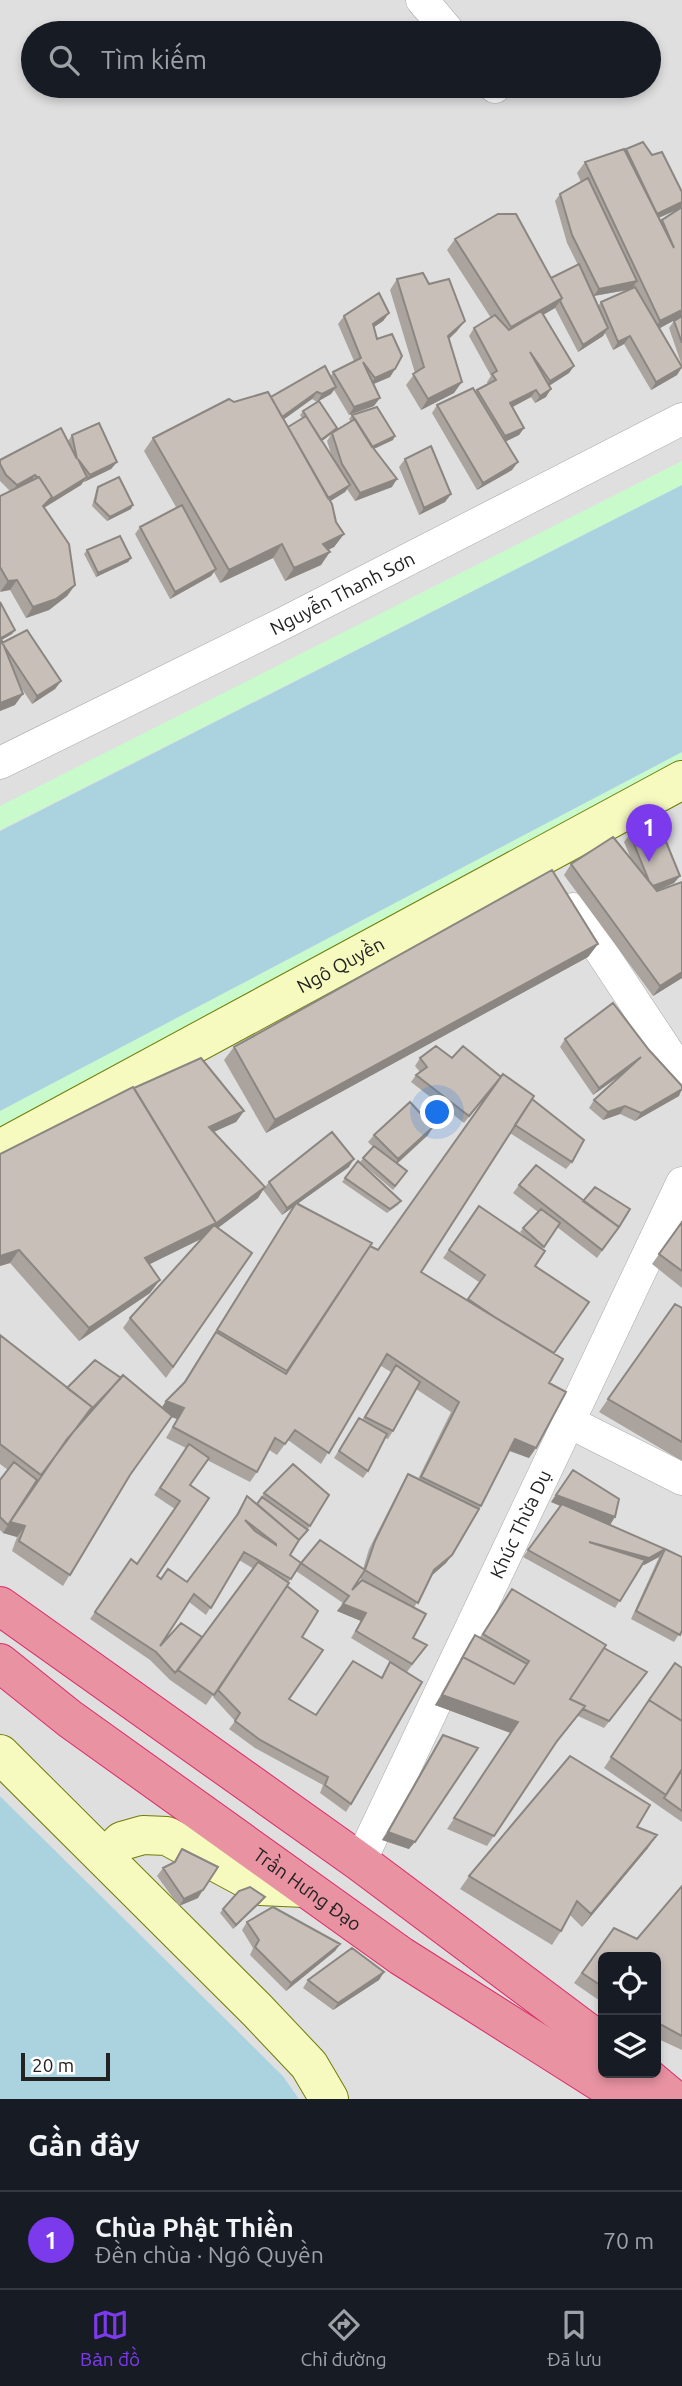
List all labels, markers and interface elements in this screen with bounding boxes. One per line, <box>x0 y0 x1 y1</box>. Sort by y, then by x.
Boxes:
search box <box>21 21 661 98</box>
icon: search <box>45 41 83 79</box>
text: Tìm kiếm <box>101 45 207 74</box>
street label: Nguyễn Thanh Sơn <box>266 547 418 639</box>
pin: 1 <box>626 804 672 862</box>
street label: Ngô Quyền <box>293 932 388 997</box>
your location <box>420 1095 454 1129</box>
street label: Khúc Thừa Dụ <box>485 1466 555 1582</box>
street label: Trần Hưng Đạo <box>250 1843 366 1935</box>
map controls <box>598 1952 661 2078</box>
button: locate <box>598 1952 661 2015</box>
button: layers <box>598 2015 661 2078</box>
scale bar <box>21 2050 110 2082</box>
text: 20 m <box>32 2054 74 2076</box>
text: Gần đây <box>28 2128 140 2162</box>
text: Chùa Phật Thiền <box>95 2213 294 2242</box>
text: 1 <box>45 2228 57 2253</box>
text: 70 m <box>603 2228 654 2253</box>
text: Đền chùa · Ngô Quyền <box>95 2242 324 2267</box>
tab: Bản đồ <box>80 2306 140 2371</box>
tab: Chỉ đường <box>300 2306 387 2371</box>
tab: Đã lưu <box>547 2306 602 2370</box>

